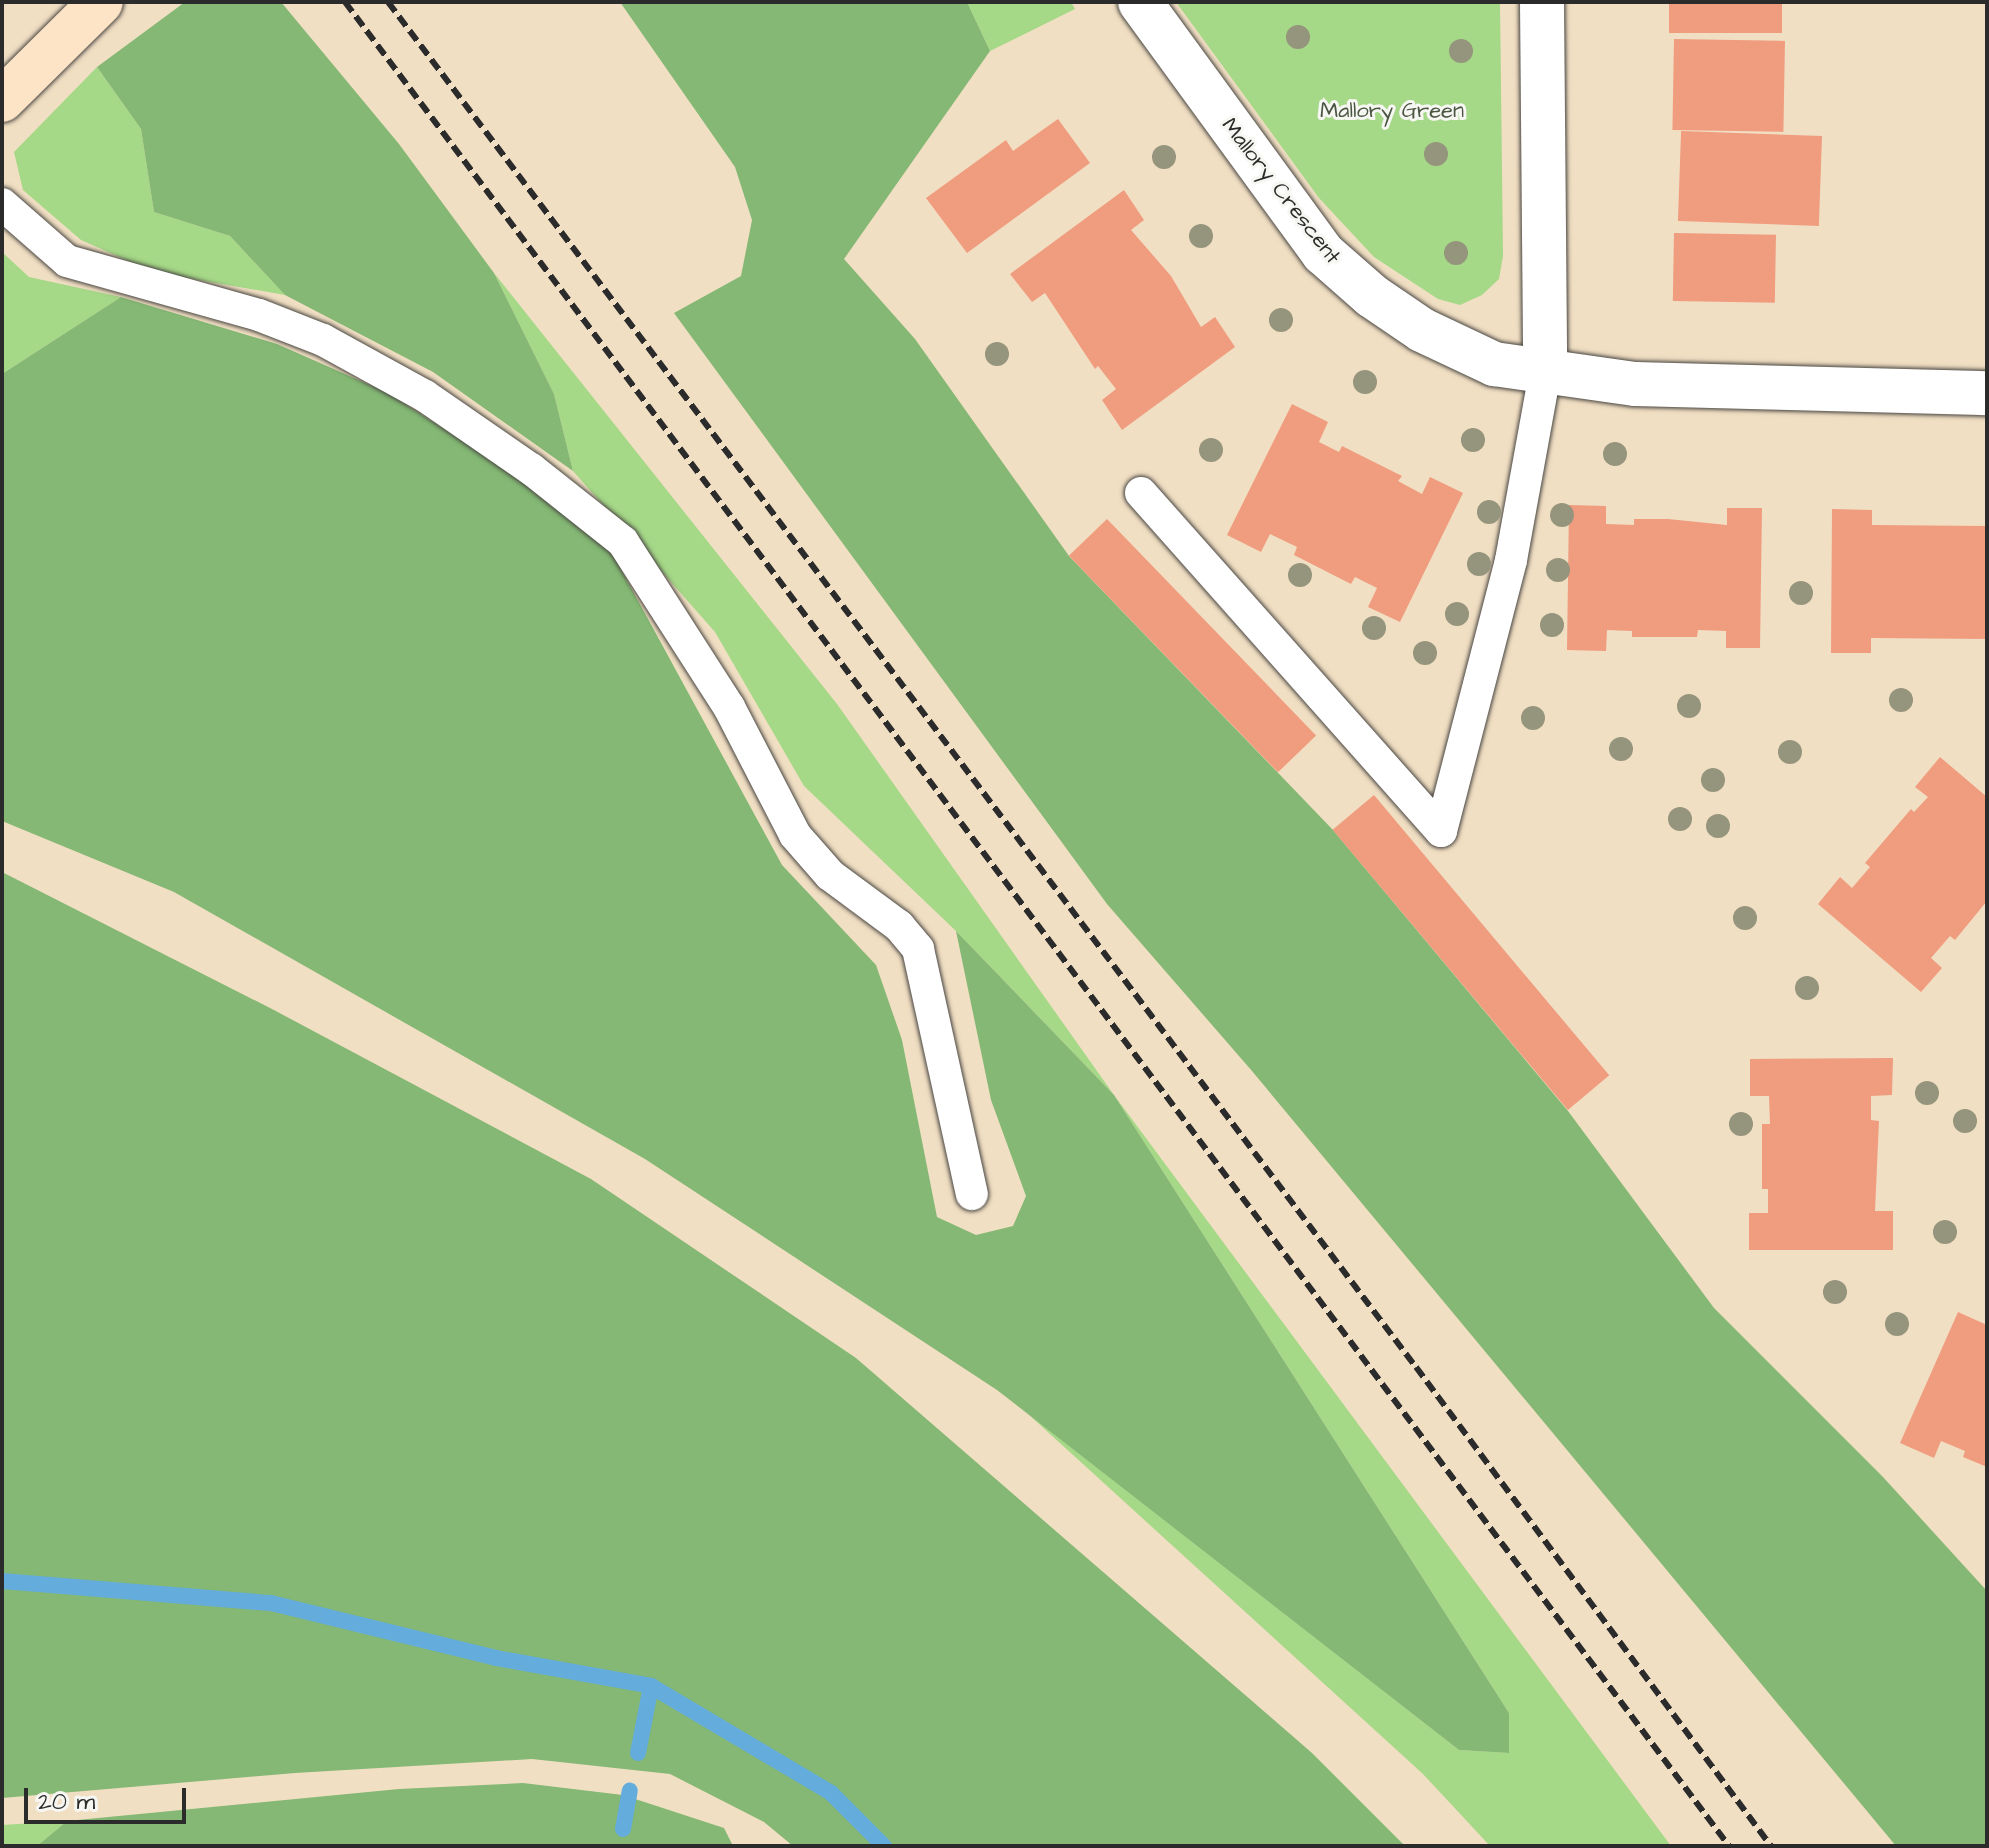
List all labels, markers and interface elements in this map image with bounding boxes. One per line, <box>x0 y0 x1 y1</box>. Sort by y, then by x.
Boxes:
park label: Mallory Green <box>1320 98 1464 124</box>
street label: Mallory Crescent <box>1216 113 1346 269</box>
scale bar <box>28 1772 190 1822</box>
text: 20 m <box>38 1785 95 1819</box>

